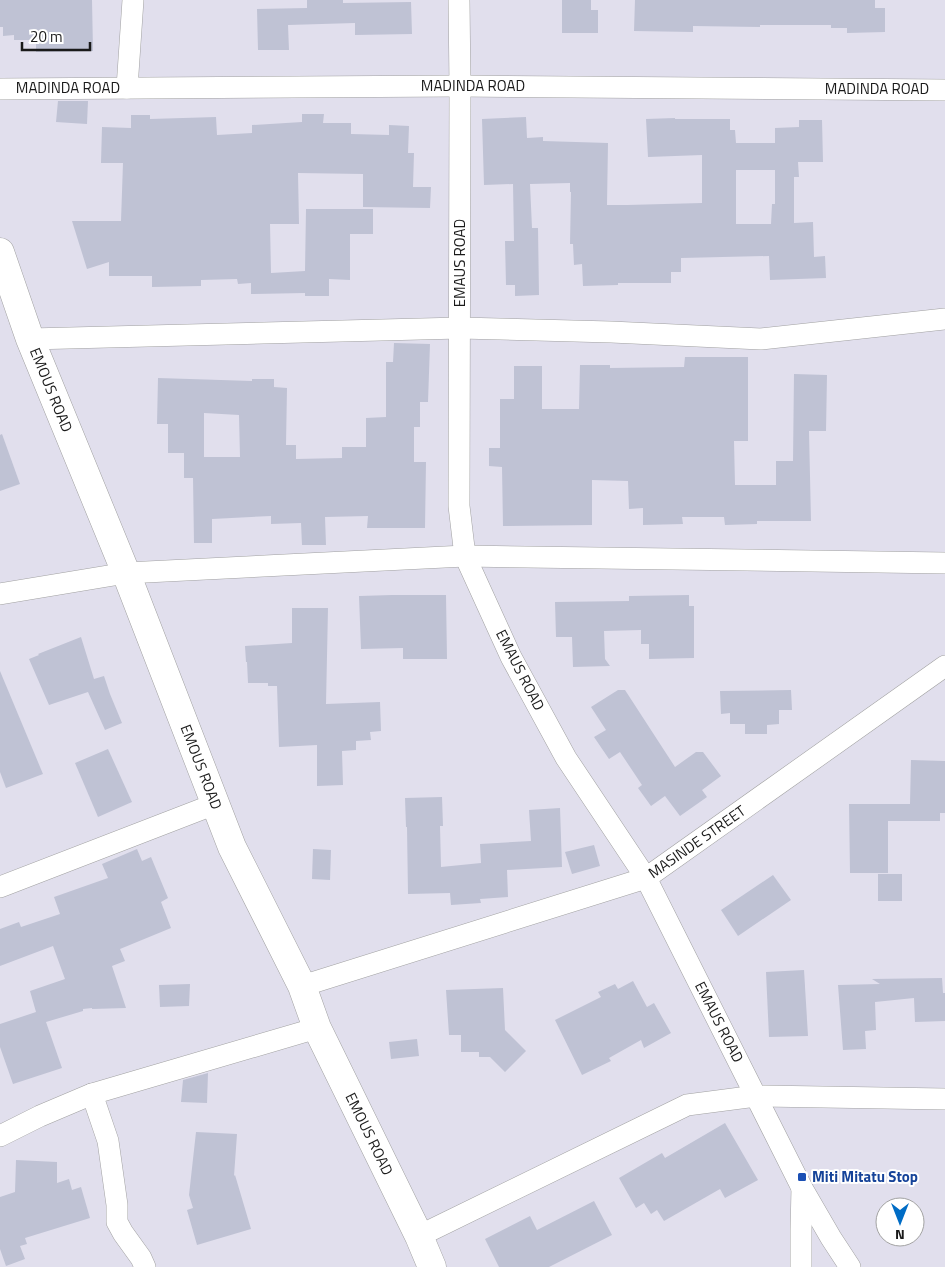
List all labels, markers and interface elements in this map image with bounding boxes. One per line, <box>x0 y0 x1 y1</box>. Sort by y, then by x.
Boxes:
scale bar <box>22 20 90 52</box>
text: 20 m <box>30 25 63 48</box>
street label: MADINDA ROAD <box>421 74 525 97</box>
street label: MADINDA ROAD <box>16 76 120 99</box>
street label: MADINDA ROAD <box>825 77 929 100</box>
street label: EMAUS ROAD <box>448 219 471 307</box>
street label: EMOUS ROAD <box>24 344 79 436</box>
street label: EMAUS ROAD <box>490 625 551 714</box>
street label: EMOUS ROAD <box>175 721 228 813</box>
street label: MASINDE STREET <box>643 799 750 884</box>
street label: EMAUS ROAD <box>689 977 750 1066</box>
street label: EMOUS ROAD <box>340 1089 399 1179</box>
place label: Miti Mitatu Stop <box>812 1165 918 1188</box>
marker: Miti Mitatu Stop <box>796 1171 808 1183</box>
north arrow <box>875 1197 925 1247</box>
text: N <box>895 1225 905 1246</box>

